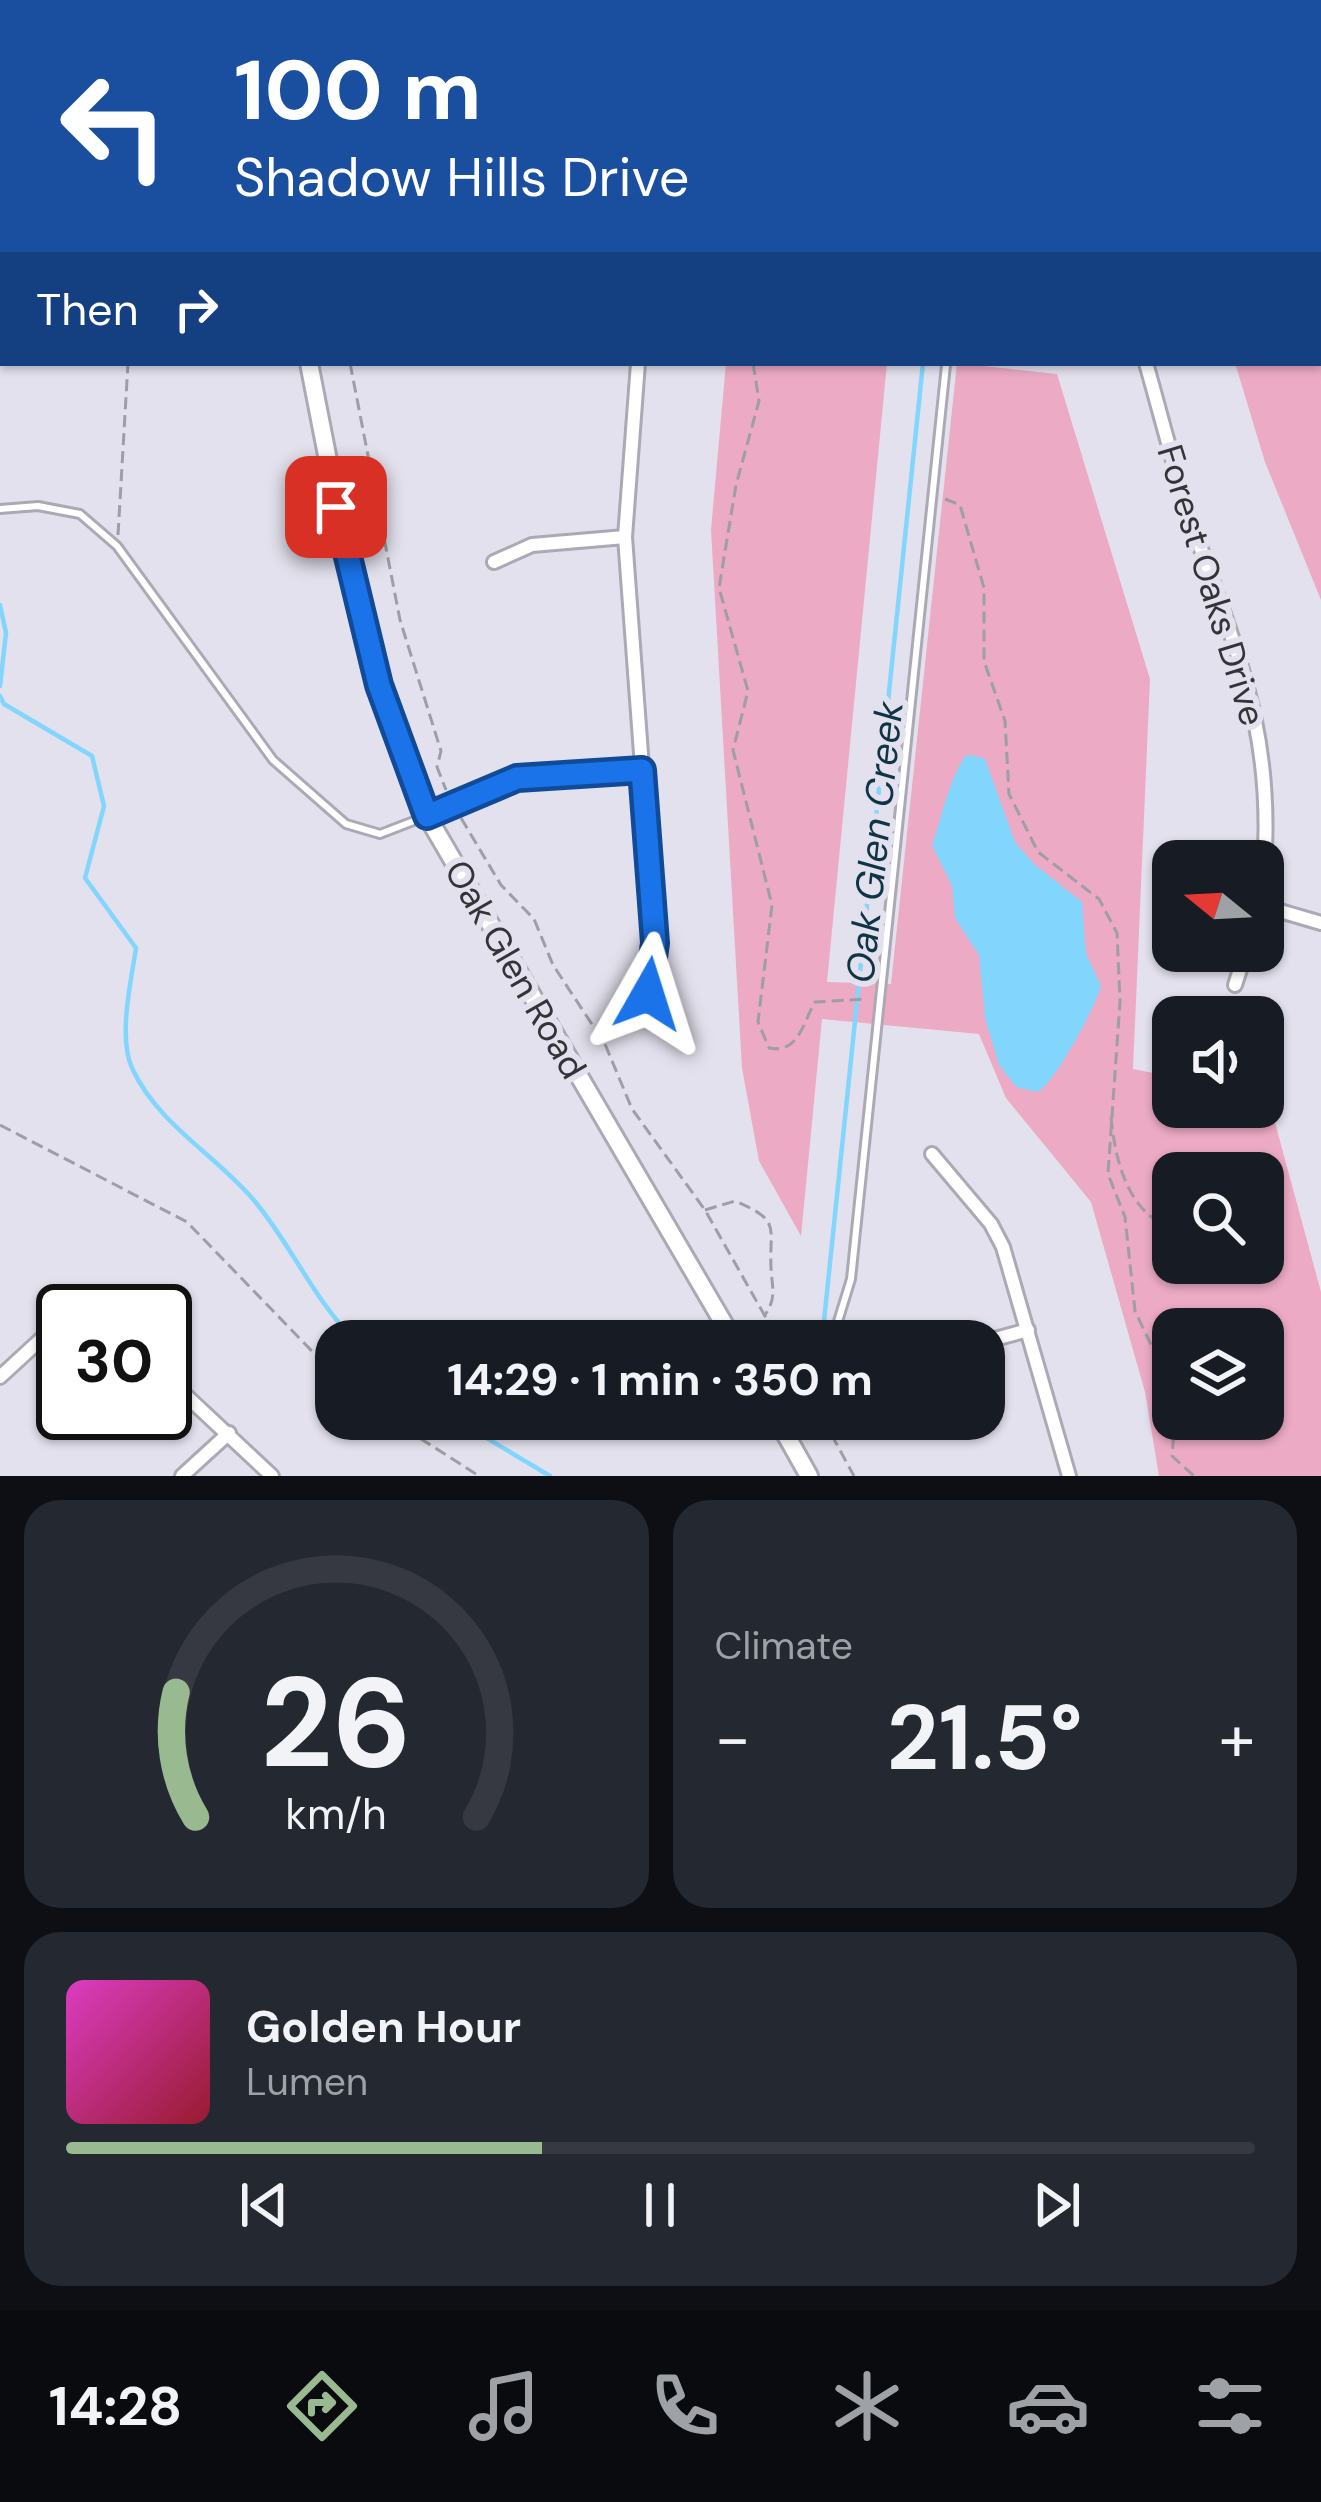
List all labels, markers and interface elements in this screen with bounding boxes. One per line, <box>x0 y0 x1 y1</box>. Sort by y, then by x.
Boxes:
text: 100 m <box>234 36 482 145</box>
icon: left <box>36 48 192 204</box>
text: Shadow Hills Drive <box>234 142 689 213</box>
icon: right <box>163 276 229 342</box>
text: Then <box>36 280 139 339</box>
street label: Forest Oaks Drive <box>1146 439 1277 731</box>
pin <box>285 456 387 558</box>
icon: arrive <box>303 474 369 540</box>
water label: Oak Glen Creek <box>834 698 915 986</box>
north arrow <box>1152 840 1284 972</box>
map controls <box>1152 840 1284 1440</box>
street label: Oak Glen Road <box>434 851 597 1087</box>
position arrow <box>585 931 711 1057</box>
button: sound <box>1152 996 1284 1128</box>
button: search <box>1152 1152 1284 1284</box>
speed limit sign: 30 <box>36 1284 192 1440</box>
button: layers <box>1152 1308 1284 1440</box>
text: 14:29 · 1 min · 350 m <box>447 1350 873 1409</box>
text: Climate <box>715 1620 853 1671</box>
text: 26 <box>261 1642 412 1805</box>
text: 21.5° <box>887 1680 1083 1797</box>
text: − <box>715 1696 751 1781</box>
text: + <box>1219 1696 1255 1781</box>
text: km/h <box>286 1786 387 1842</box>
text: Golden Hour <box>246 1997 521 2056</box>
text: Lumen <box>246 2056 368 2107</box>
icon: previous <box>231 2172 297 2238</box>
icon: pause <box>627 2172 693 2238</box>
icon: next <box>1024 2172 1090 2238</box>
icon: directions <box>280 2364 364 2448</box>
icon: music <box>462 2364 546 2448</box>
icon: phone <box>643 2364 727 2448</box>
icon: climate <box>825 2364 909 2448</box>
icon: car <box>1006 2364 1090 2448</box>
icon: filters <box>1188 2364 1272 2448</box>
text: 14:28 <box>49 2371 182 2442</box>

